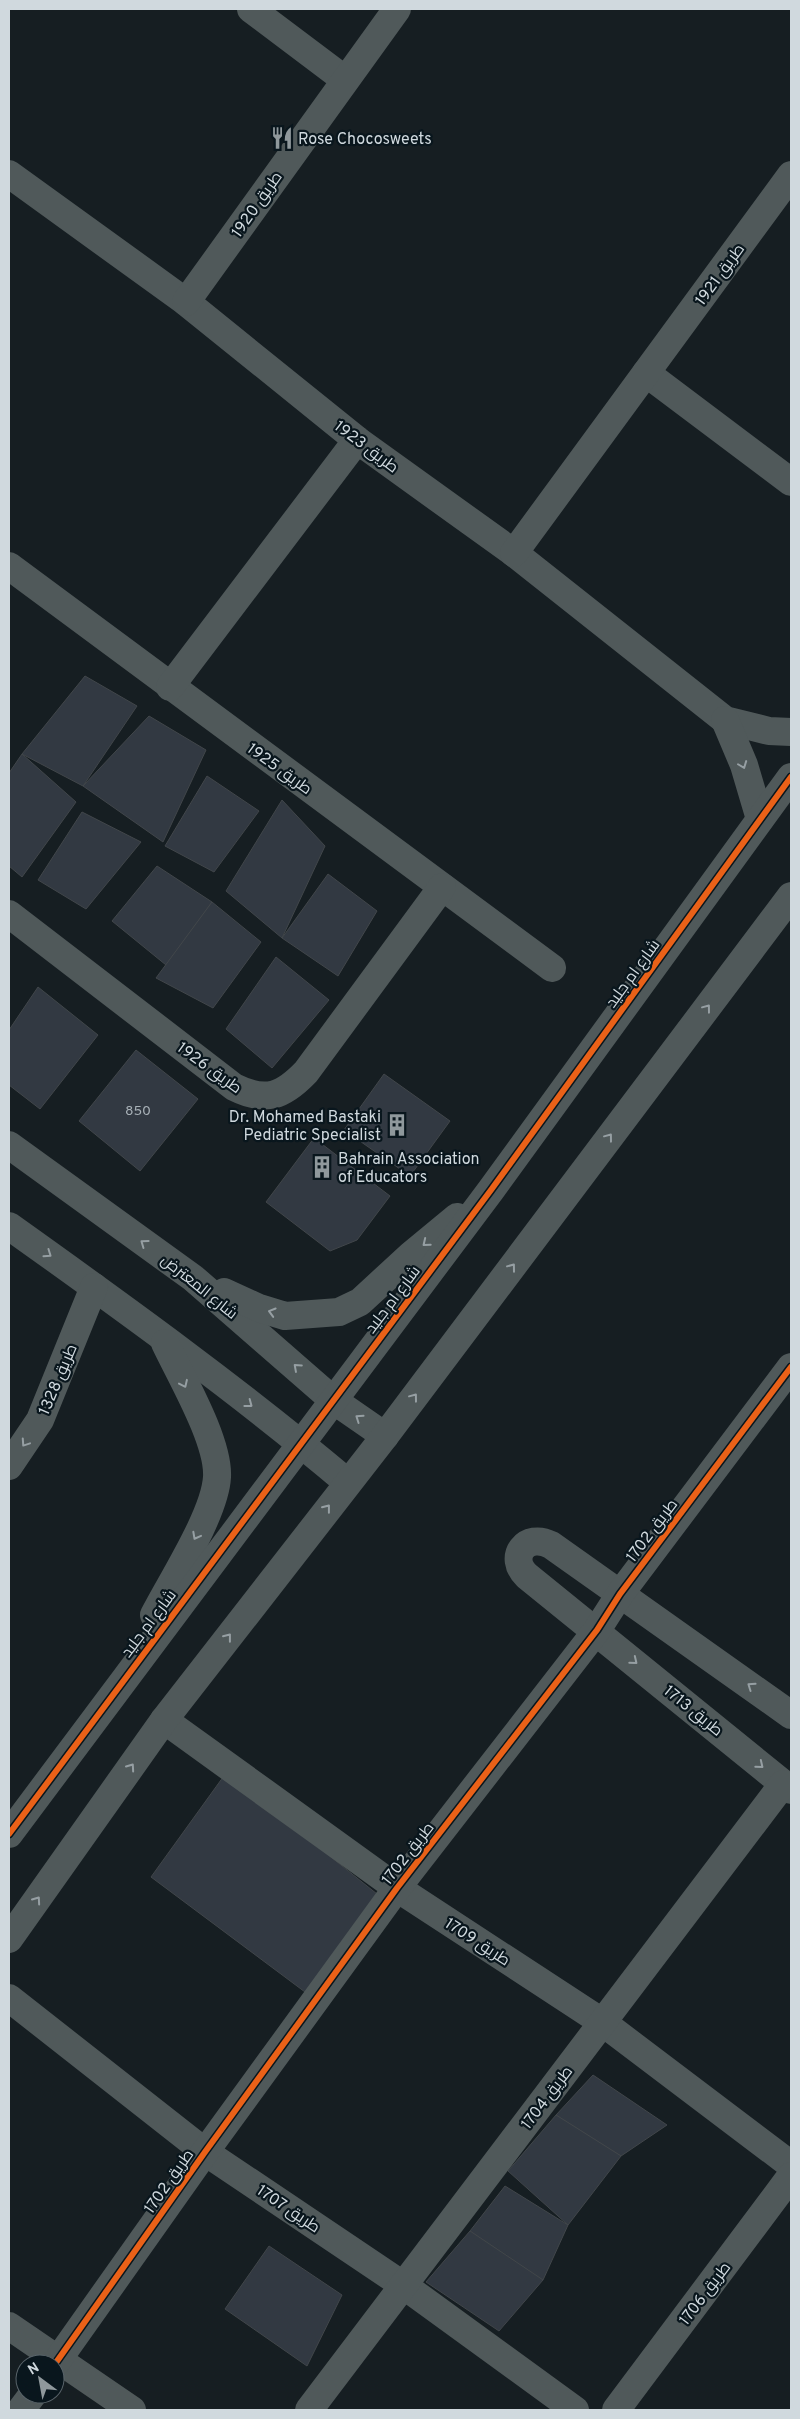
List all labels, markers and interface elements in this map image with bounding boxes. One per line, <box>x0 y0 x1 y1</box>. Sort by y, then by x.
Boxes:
restaurant icon: Rose Chocosweets <box>269 125 295 151</box>
place label: Rose Chocosweets <box>298 130 432 150</box>
street label: طريق 1920 <box>228 168 288 242</box>
street label: طريق 1921 <box>691 240 750 310</box>
street label: طريق 1923 <box>330 417 402 478</box>
street label: طريق 1925 <box>242 739 315 800</box>
one-way arrow <box>737 760 747 769</box>
street label: شارع ام جليد <box>602 936 665 1012</box>
one-way arrow <box>701 1004 710 1014</box>
street label: طريق 1926 <box>173 1038 245 1099</box>
house number: 850 <box>125 1103 151 1120</box>
place label: Dr. Mohamed Bastaki Pediatric Specialist <box>229 1108 381 1146</box>
building icon: Dr. Mohamed Bastaki Pediatric Specialist <box>384 1112 410 1138</box>
one-way arrow <box>604 1134 612 1143</box>
place label: Bahrain Association of Educators <box>338 1150 480 1188</box>
building icon: Bahrain Association of Educators <box>309 1154 335 1180</box>
one-way arrow <box>423 1237 432 1246</box>
one-way arrow <box>141 1240 150 1248</box>
one-way arrow <box>43 1248 52 1257</box>
street label: شارع المعترض <box>156 1251 241 1325</box>
street label: شارع ام جليد <box>362 1262 426 1338</box>
one-way arrow <box>506 1263 515 1273</box>
one-way arrow <box>268 1307 277 1318</box>
street label: طريق 1328 <box>35 1341 83 1418</box>
one-way arrow <box>293 1364 302 1373</box>
one-way arrow <box>178 1379 189 1388</box>
one-way arrow <box>408 1393 417 1403</box>
one-way arrow <box>243 1398 252 1406</box>
one-way arrow <box>355 1415 365 1424</box>
one-way arrow <box>22 1437 31 1447</box>
street label: طريق 1702 <box>622 1496 683 1567</box>
one-way arrow <box>322 1505 330 1514</box>
one-way arrow <box>192 1530 202 1539</box>
street label: شارع ام جليد <box>118 1586 182 1662</box>
one-way arrow <box>222 1633 231 1643</box>
one-way arrow <box>628 1656 637 1664</box>
street label: طريق 1713 <box>659 1682 726 1741</box>
one-way arrow <box>748 1683 757 1693</box>
one-way arrow <box>754 1759 763 1768</box>
one-way arrow <box>125 1763 134 1773</box>
street label: طريق 1702 <box>378 1819 439 1890</box>
one-way arrow <box>31 1896 40 1905</box>
street label: طريق 1709 <box>440 1914 513 1971</box>
street label: طريق 1704 <box>517 2063 578 2134</box>
street label: طريق 1702 <box>140 2146 199 2218</box>
street label: طريق 1707 <box>252 2181 323 2238</box>
street label: طريق 1706 <box>675 2259 736 2330</box>
north arrow <box>15 2354 65 2404</box>
text: N <box>25 2359 43 2379</box>

